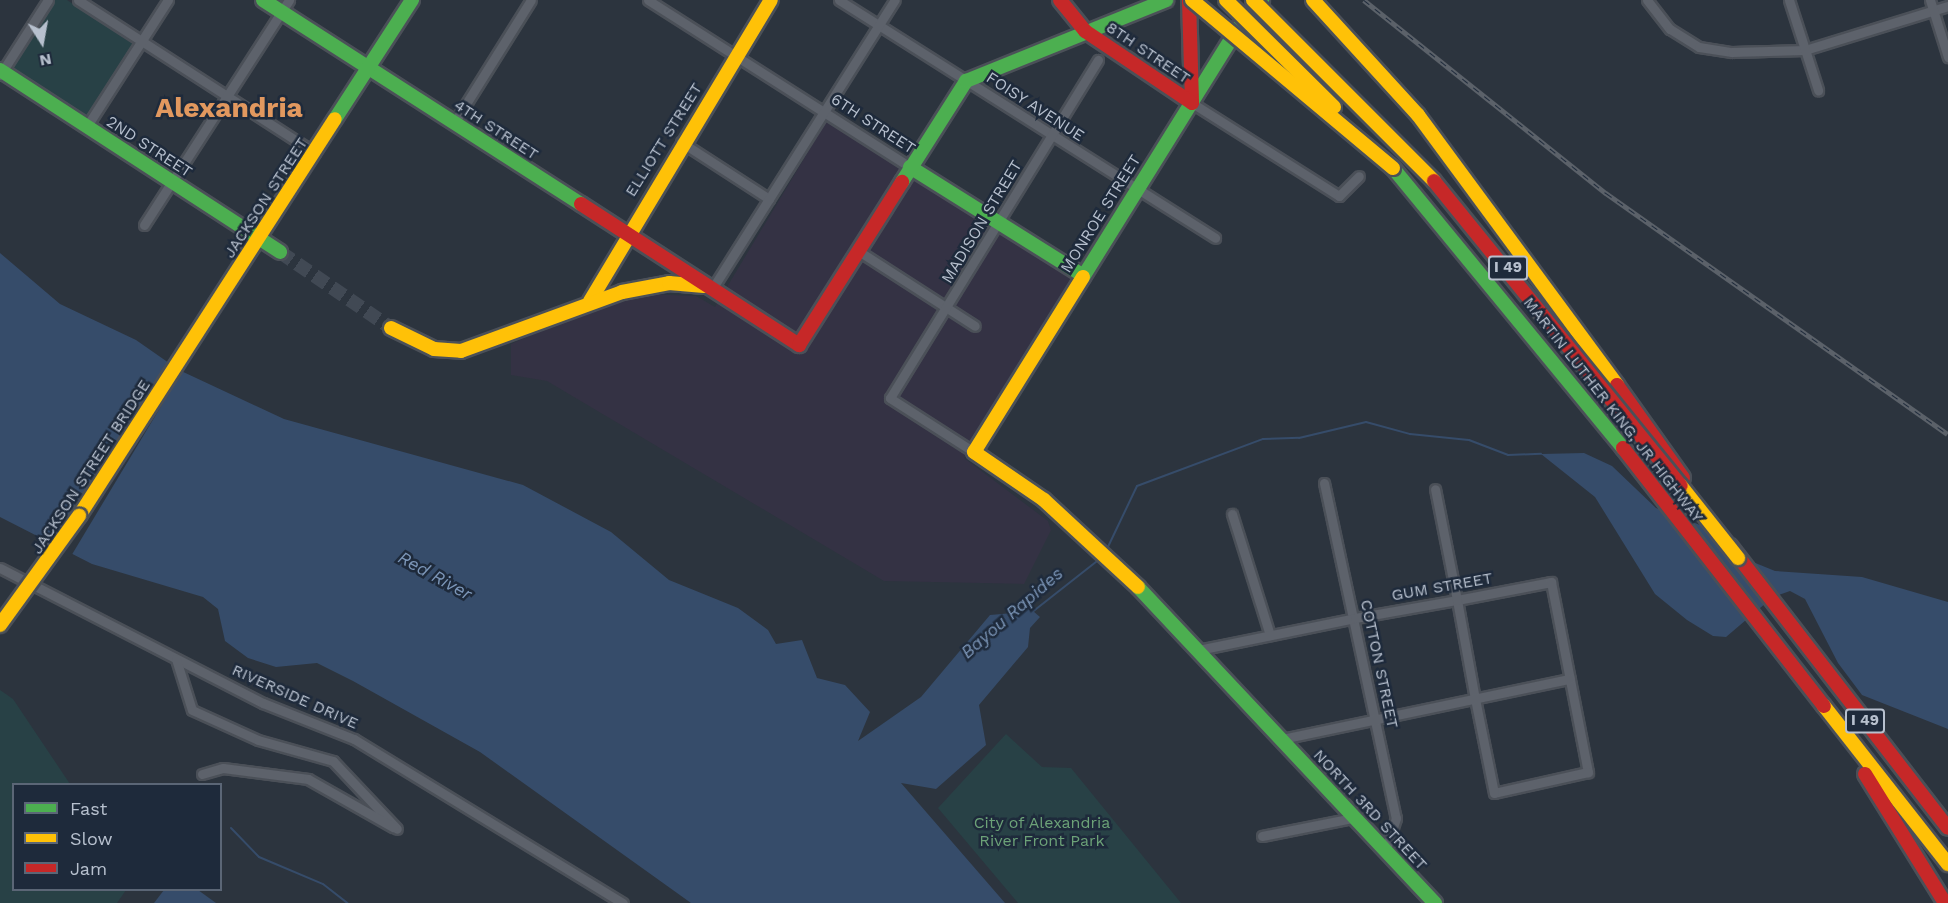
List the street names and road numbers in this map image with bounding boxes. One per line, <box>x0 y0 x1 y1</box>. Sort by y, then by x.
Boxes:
street label: 8TH STREET <box>1102 18 1194 88</box>
street label: FOISY AVENUE <box>982 68 1088 146</box>
street label: ELLIOTT STREET <box>621 80 707 200</box>
street label: 6TH STREET <box>827 90 919 158</box>
street label: 4TH STREET <box>450 96 542 164</box>
street label: 2ND STREET <box>103 112 195 182</box>
street label: JACKSON STREET <box>220 134 312 262</box>
street label: MONROE STREET <box>1057 151 1145 277</box>
street label: MADISON STREET <box>938 157 1026 287</box>
road number: I 49 <box>1487 256 1529 280</box>
street label: MARTIN LUTHER KING, JR HIGHWAY <box>1519 293 1707 527</box>
street label: JACKSON STREET BRIDGE <box>27 376 155 558</box>
street label: GUM STREET <box>1390 569 1494 605</box>
street label: COTTON STREET <box>1356 598 1402 730</box>
street label: RIVERSIDE DRIVE <box>229 661 361 733</box>
road number: I 49 <box>1844 709 1886 733</box>
street label: NORTH 3RD STREET <box>1309 746 1431 874</box>

